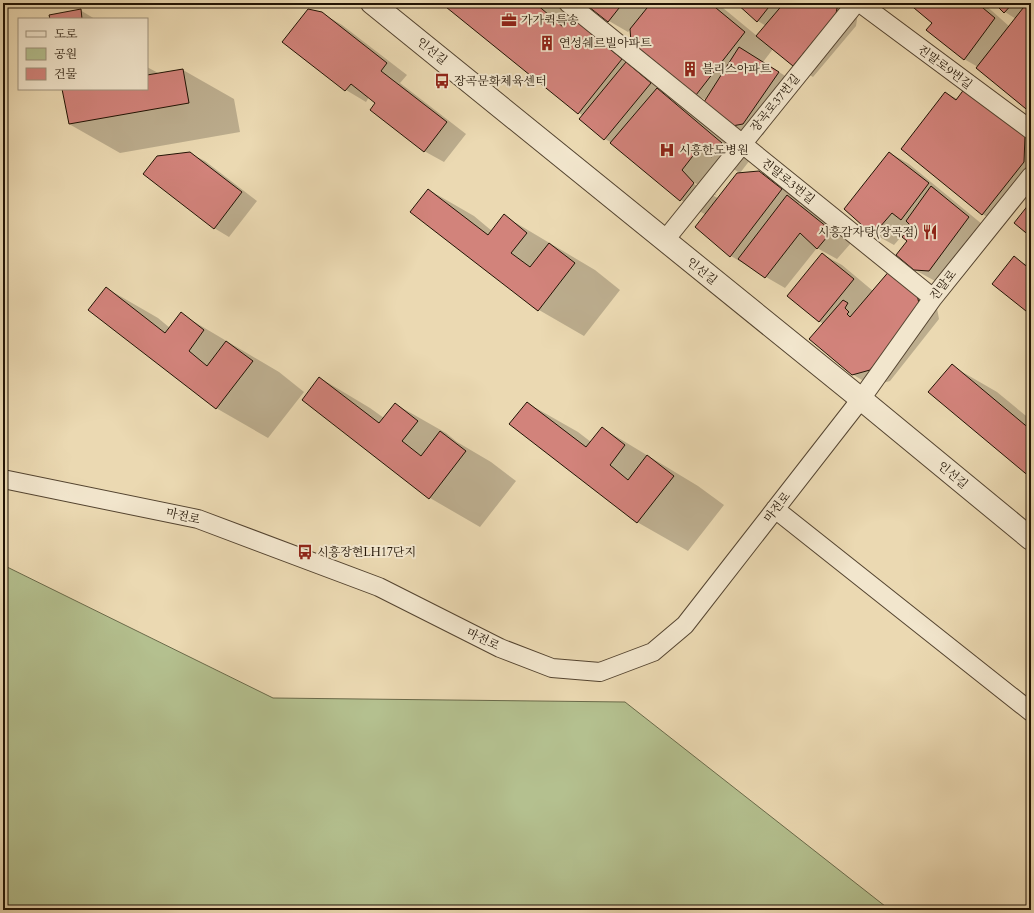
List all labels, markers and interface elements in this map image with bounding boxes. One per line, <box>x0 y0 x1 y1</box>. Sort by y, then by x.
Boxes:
office icon: 가가퀵특송 <box>500 11 518 29</box>
place label: 가가퀵특송 <box>521 12 579 28</box>
legend <box>18 18 148 90</box>
text: 도로 <box>54 26 78 42</box>
street label: 인선길 <box>413 34 451 68</box>
building icon: 연성쉐르빌아파트 <box>538 34 556 52</box>
place label: 연성쉐르빌아파트 <box>559 35 652 51</box>
street label: 진말로9번길 <box>915 41 975 93</box>
text: 공원 <box>54 46 77 62</box>
building icon: 블리스아파트 <box>681 60 699 78</box>
place label: 블리스아파트 <box>702 61 772 77</box>
text: 건물 <box>54 66 78 82</box>
street label: 장곡로37번길 <box>747 71 803 135</box>
bus stop icon: 장곡문화체육센터 <box>433 72 451 90</box>
place label: 장곡문화체육센터 <box>454 73 547 89</box>
hospital icon: 시흥한도병원 <box>658 141 676 159</box>
place label: 시흥한도병원 <box>679 142 749 158</box>
street label: 진말로3번길 <box>758 155 818 207</box>
restaurant icon: 시흥감자탕(장곡점) <box>921 223 939 241</box>
place label: 시흥감자탕(장곡점) <box>818 224 918 240</box>
street label: 인선길 <box>683 254 721 288</box>
street label: 진말로 <box>926 266 960 304</box>
street label: 인선길 <box>935 458 971 492</box>
street label: 마전로 <box>760 488 794 526</box>
street label: 마전로 <box>164 504 202 528</box>
bus stop icon: 시흥장현LH17단지 <box>296 543 314 561</box>
place label: 시흥장현LH17단지 <box>317 544 416 560</box>
street label: 마전로 <box>464 624 502 654</box>

